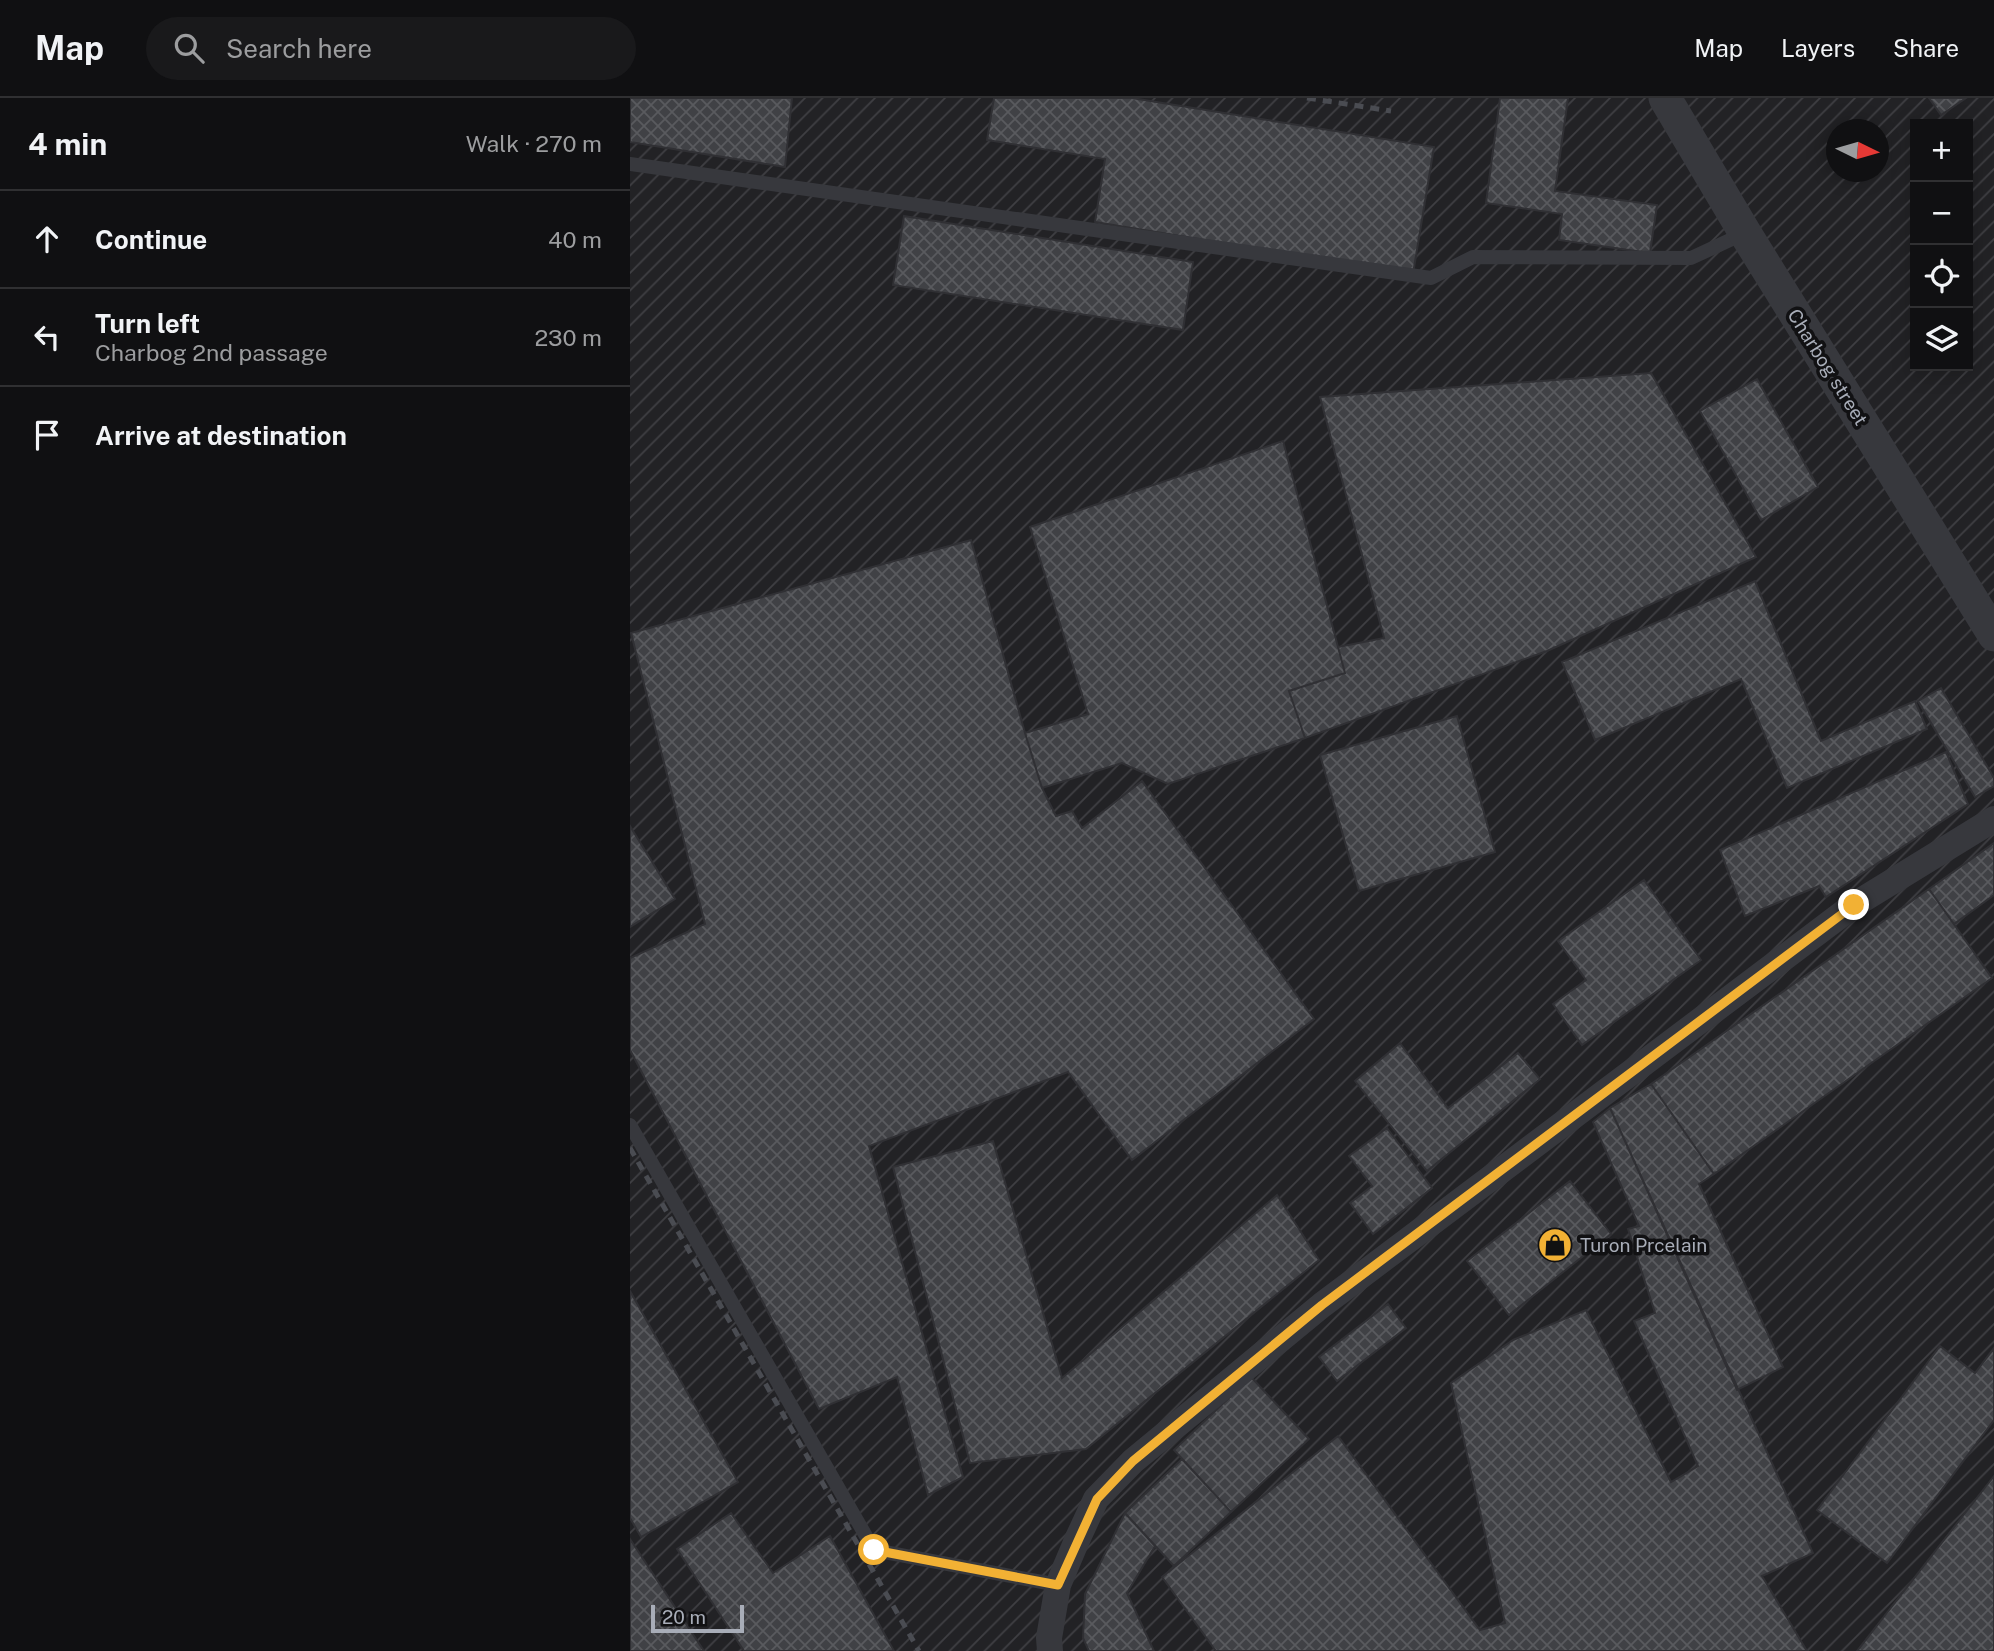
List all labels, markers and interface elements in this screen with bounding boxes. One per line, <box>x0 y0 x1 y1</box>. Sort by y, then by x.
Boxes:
search box <box>146 17 636 80</box>
text: Map <box>35 29 104 67</box>
icon: search <box>170 29 208 67</box>
text: Search here <box>226 33 372 64</box>
text: Map <box>1694 34 1743 62</box>
text: Layers <box>1781 34 1855 62</box>
text: Share <box>1893 34 1959 62</box>
north arrow <box>1826 119 1889 182</box>
map controls <box>1910 119 1973 371</box>
button: + <box>1910 119 1973 182</box>
text: 4 min <box>28 126 107 162</box>
text: Walk · 270 m <box>466 130 602 157</box>
button: − <box>1910 182 1973 245</box>
icon: ahead <box>28 220 66 258</box>
text: Continue <box>95 224 207 255</box>
text: 40 m <box>548 226 602 253</box>
button: locate <box>1910 245 1973 308</box>
street label: Charbog street <box>1783 305 1873 429</box>
text: Turn left <box>95 308 200 339</box>
button: layers <box>1910 308 1973 371</box>
icon: left <box>28 318 66 356</box>
text: 230 m <box>534 324 602 351</box>
text: Charbog 2nd passage <box>95 339 328 366</box>
icon: arrive <box>28 416 66 454</box>
text: Arrive at destination <box>95 420 347 451</box>
route end <box>1838 889 1869 920</box>
shop icon: Turon Prcelain <box>1536 1226 1574 1264</box>
place label: Turon Prcelain <box>1580 1234 1707 1256</box>
route start <box>858 1534 889 1565</box>
scale bar <box>651 1602 744 1634</box>
text: 20 m <box>662 1606 706 1628</box>

